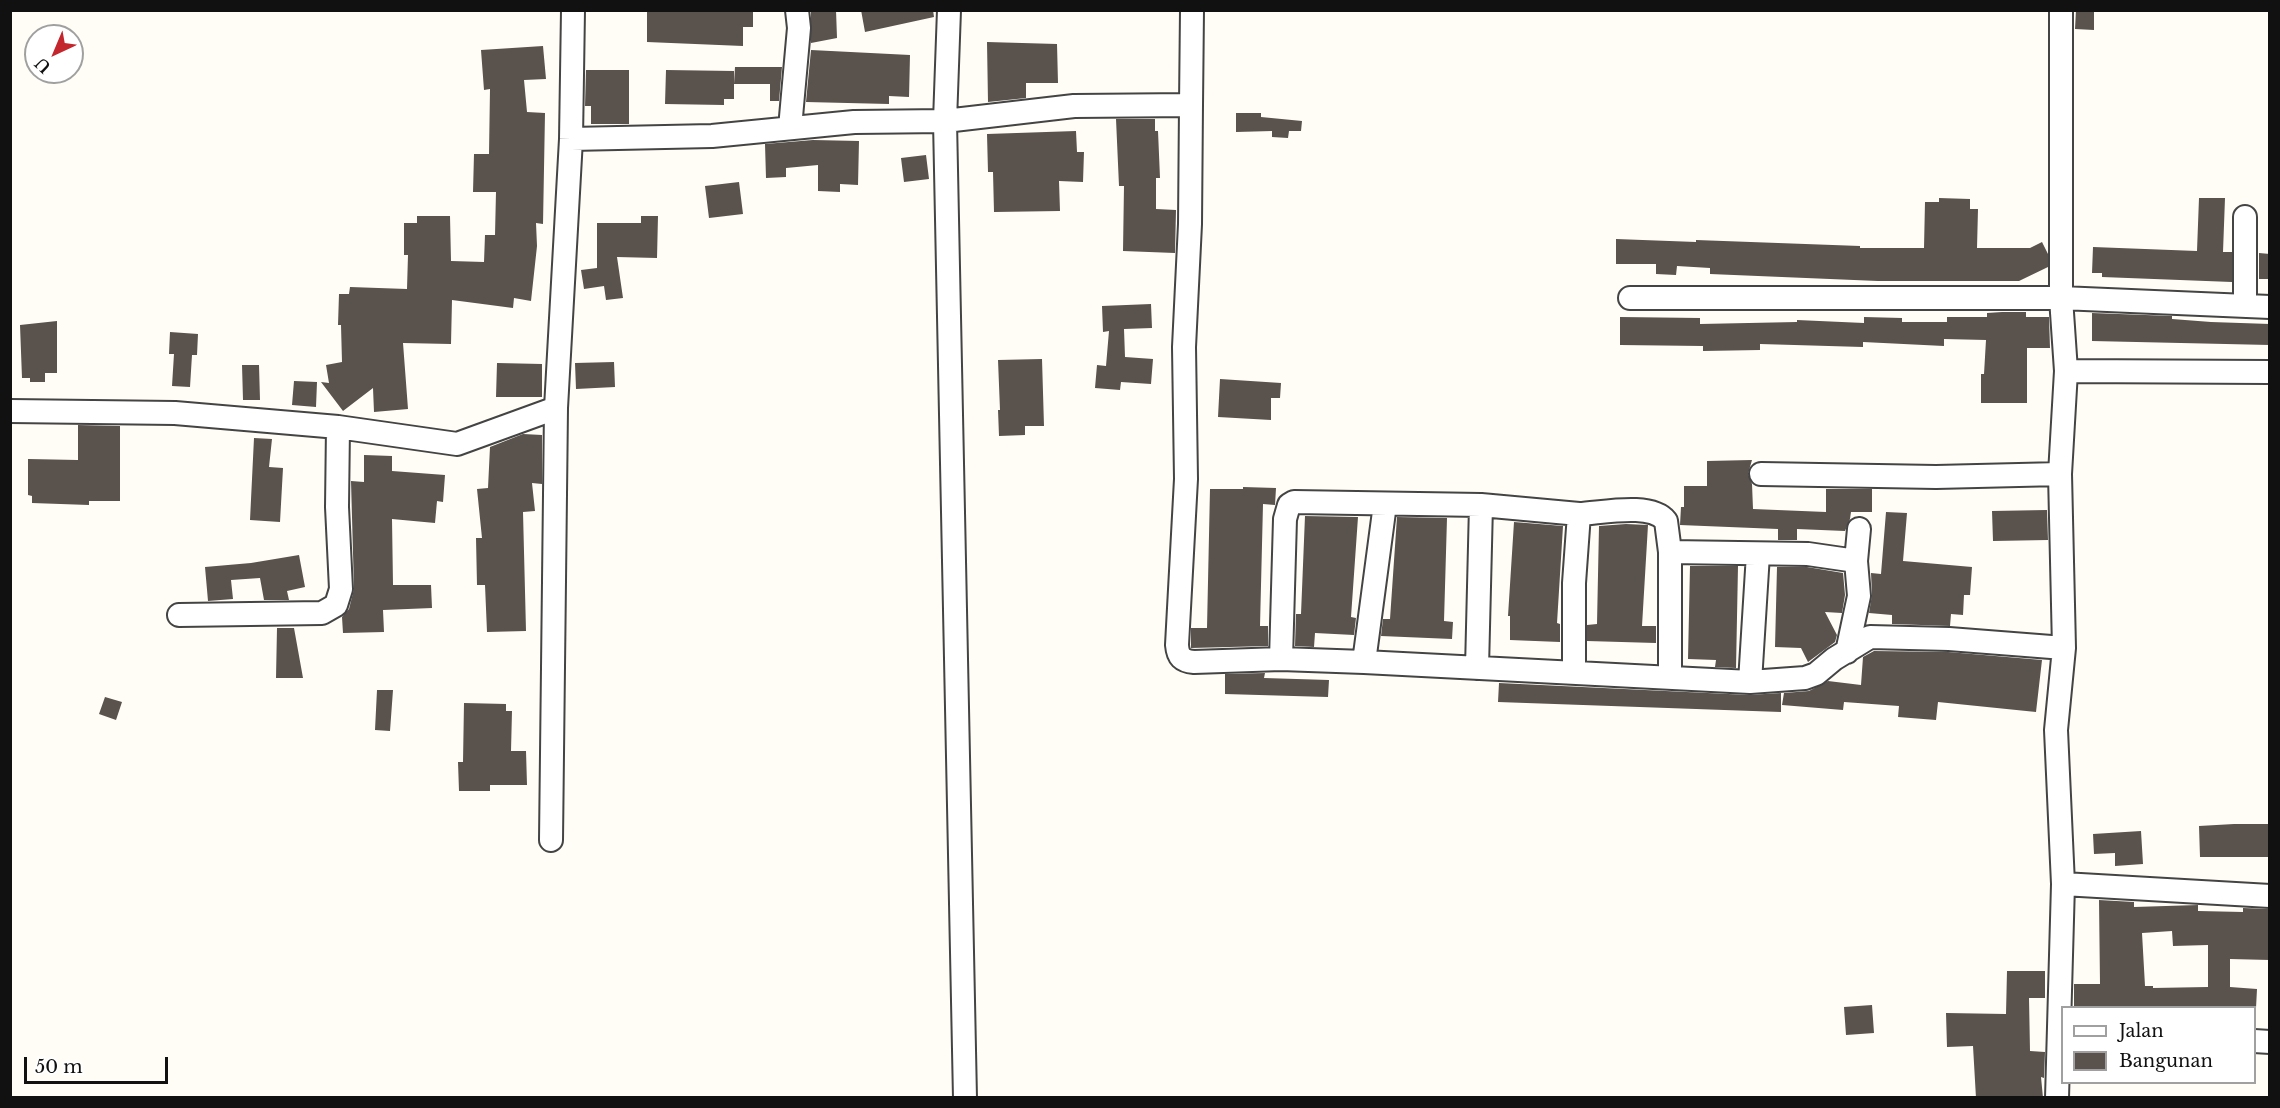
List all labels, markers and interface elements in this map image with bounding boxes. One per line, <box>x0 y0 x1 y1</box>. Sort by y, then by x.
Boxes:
north arrow <box>24 24 84 84</box>
text: U <box>31 53 55 78</box>
legend <box>2061 1006 2256 1084</box>
text: Jalan <box>2119 1020 2164 1042</box>
scale bar <box>27 1045 171 1083</box>
text: Bangunan <box>2119 1050 2213 1072</box>
text: 50 m <box>35 1056 83 1078</box>

